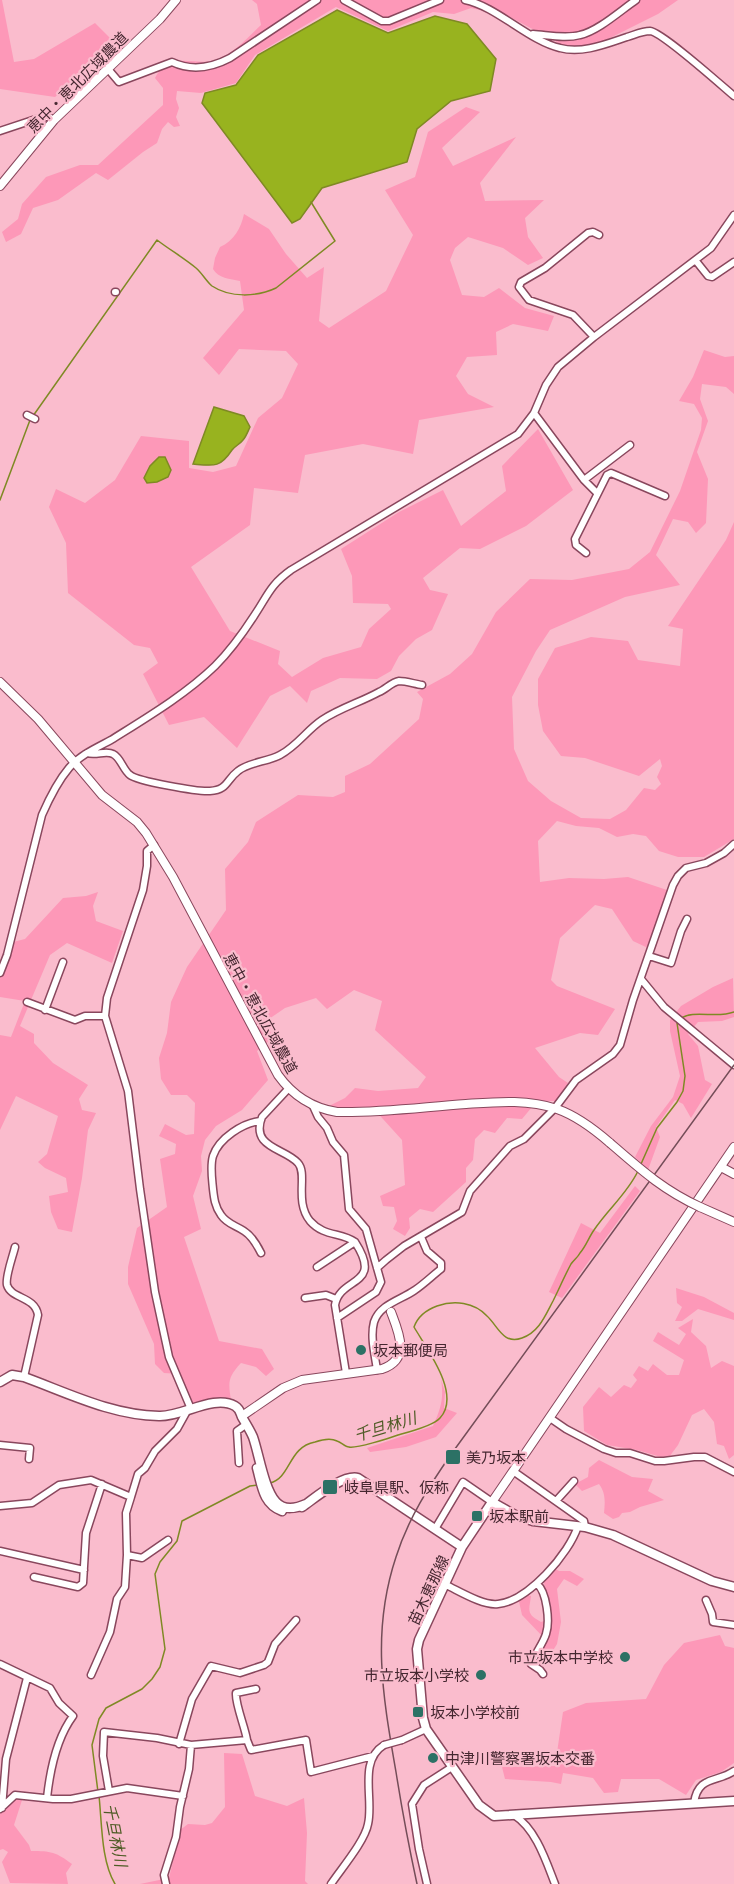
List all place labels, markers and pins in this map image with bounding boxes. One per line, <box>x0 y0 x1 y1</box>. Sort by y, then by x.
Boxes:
place label: 坂本郵便局 <box>373 1341 448 1359</box>
marker: 坂本郵便局 <box>354 1343 368 1357</box>
marker: 美乃坂本 <box>444 1448 462 1466</box>
place label: 美乃坂本 <box>466 1448 526 1466</box>
marker: 岐阜県駅、仮称 <box>321 1478 339 1496</box>
place label: 岐阜県駅、仮称 <box>344 1478 449 1496</box>
place label: 坂本駅前 <box>489 1507 549 1525</box>
marker: 坂本駅前 <box>470 1509 484 1523</box>
place label: 市立坂本中学校 <box>508 1648 613 1666</box>
marker: 市立坂本中学校 <box>618 1650 632 1664</box>
place label: 市立坂本小学校 <box>364 1666 469 1684</box>
marker: 市立坂本小学校 <box>474 1668 488 1682</box>
place label: 坂本小学校前 <box>430 1703 520 1721</box>
marker: 坂本小学校前 <box>411 1705 425 1719</box>
place label: 中津川警察署坂本交番 <box>445 1749 595 1767</box>
marker: 中津川警察署坂本交番 <box>426 1751 440 1765</box>

